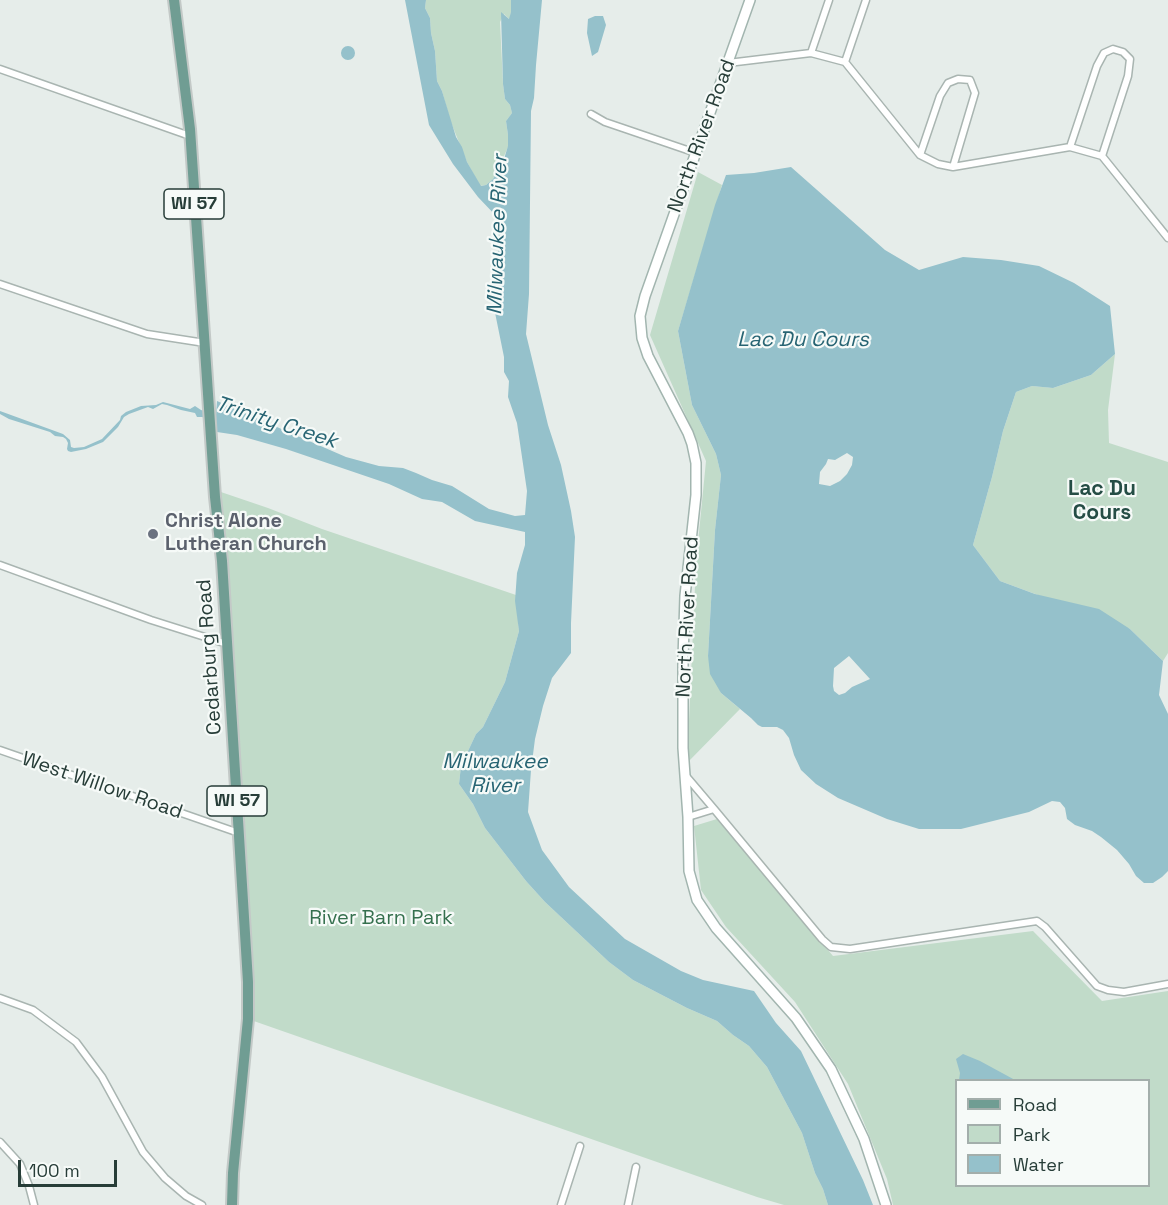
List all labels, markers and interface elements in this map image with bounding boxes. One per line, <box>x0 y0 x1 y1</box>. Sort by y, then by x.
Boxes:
street label: North River Road <box>663 56 741 216</box>
water label: Milwaukee River <box>483 154 513 316</box>
road number: WI 57 <box>164 189 224 219</box>
water label: Lac Du Cours <box>737 327 869 353</box>
water label: Trinity Creek <box>212 391 340 455</box>
district label: Lac Du Cours <box>1068 476 1136 526</box>
place label: Christ Alone Lutheran Church <box>165 510 327 557</box>
marker: Christ Alone Lutheran Church <box>146 527 160 541</box>
street label: North River Road <box>672 536 704 698</box>
street label: Cedarburg Road <box>193 578 227 736</box>
street label: West Willow Road <box>19 747 185 825</box>
water label: Milwaukee River <box>442 749 548 799</box>
road number: WI 57 <box>207 786 267 816</box>
park label: River Barn Park <box>309 907 453 931</box>
legend <box>955 1079 1150 1187</box>
text: Road <box>1013 1093 1057 1116</box>
text: Park <box>1013 1123 1050 1146</box>
scale bar <box>21 1148 120 1186</box>
text: Water <box>1013 1153 1064 1176</box>
text: 100 m <box>29 1159 80 1182</box>

